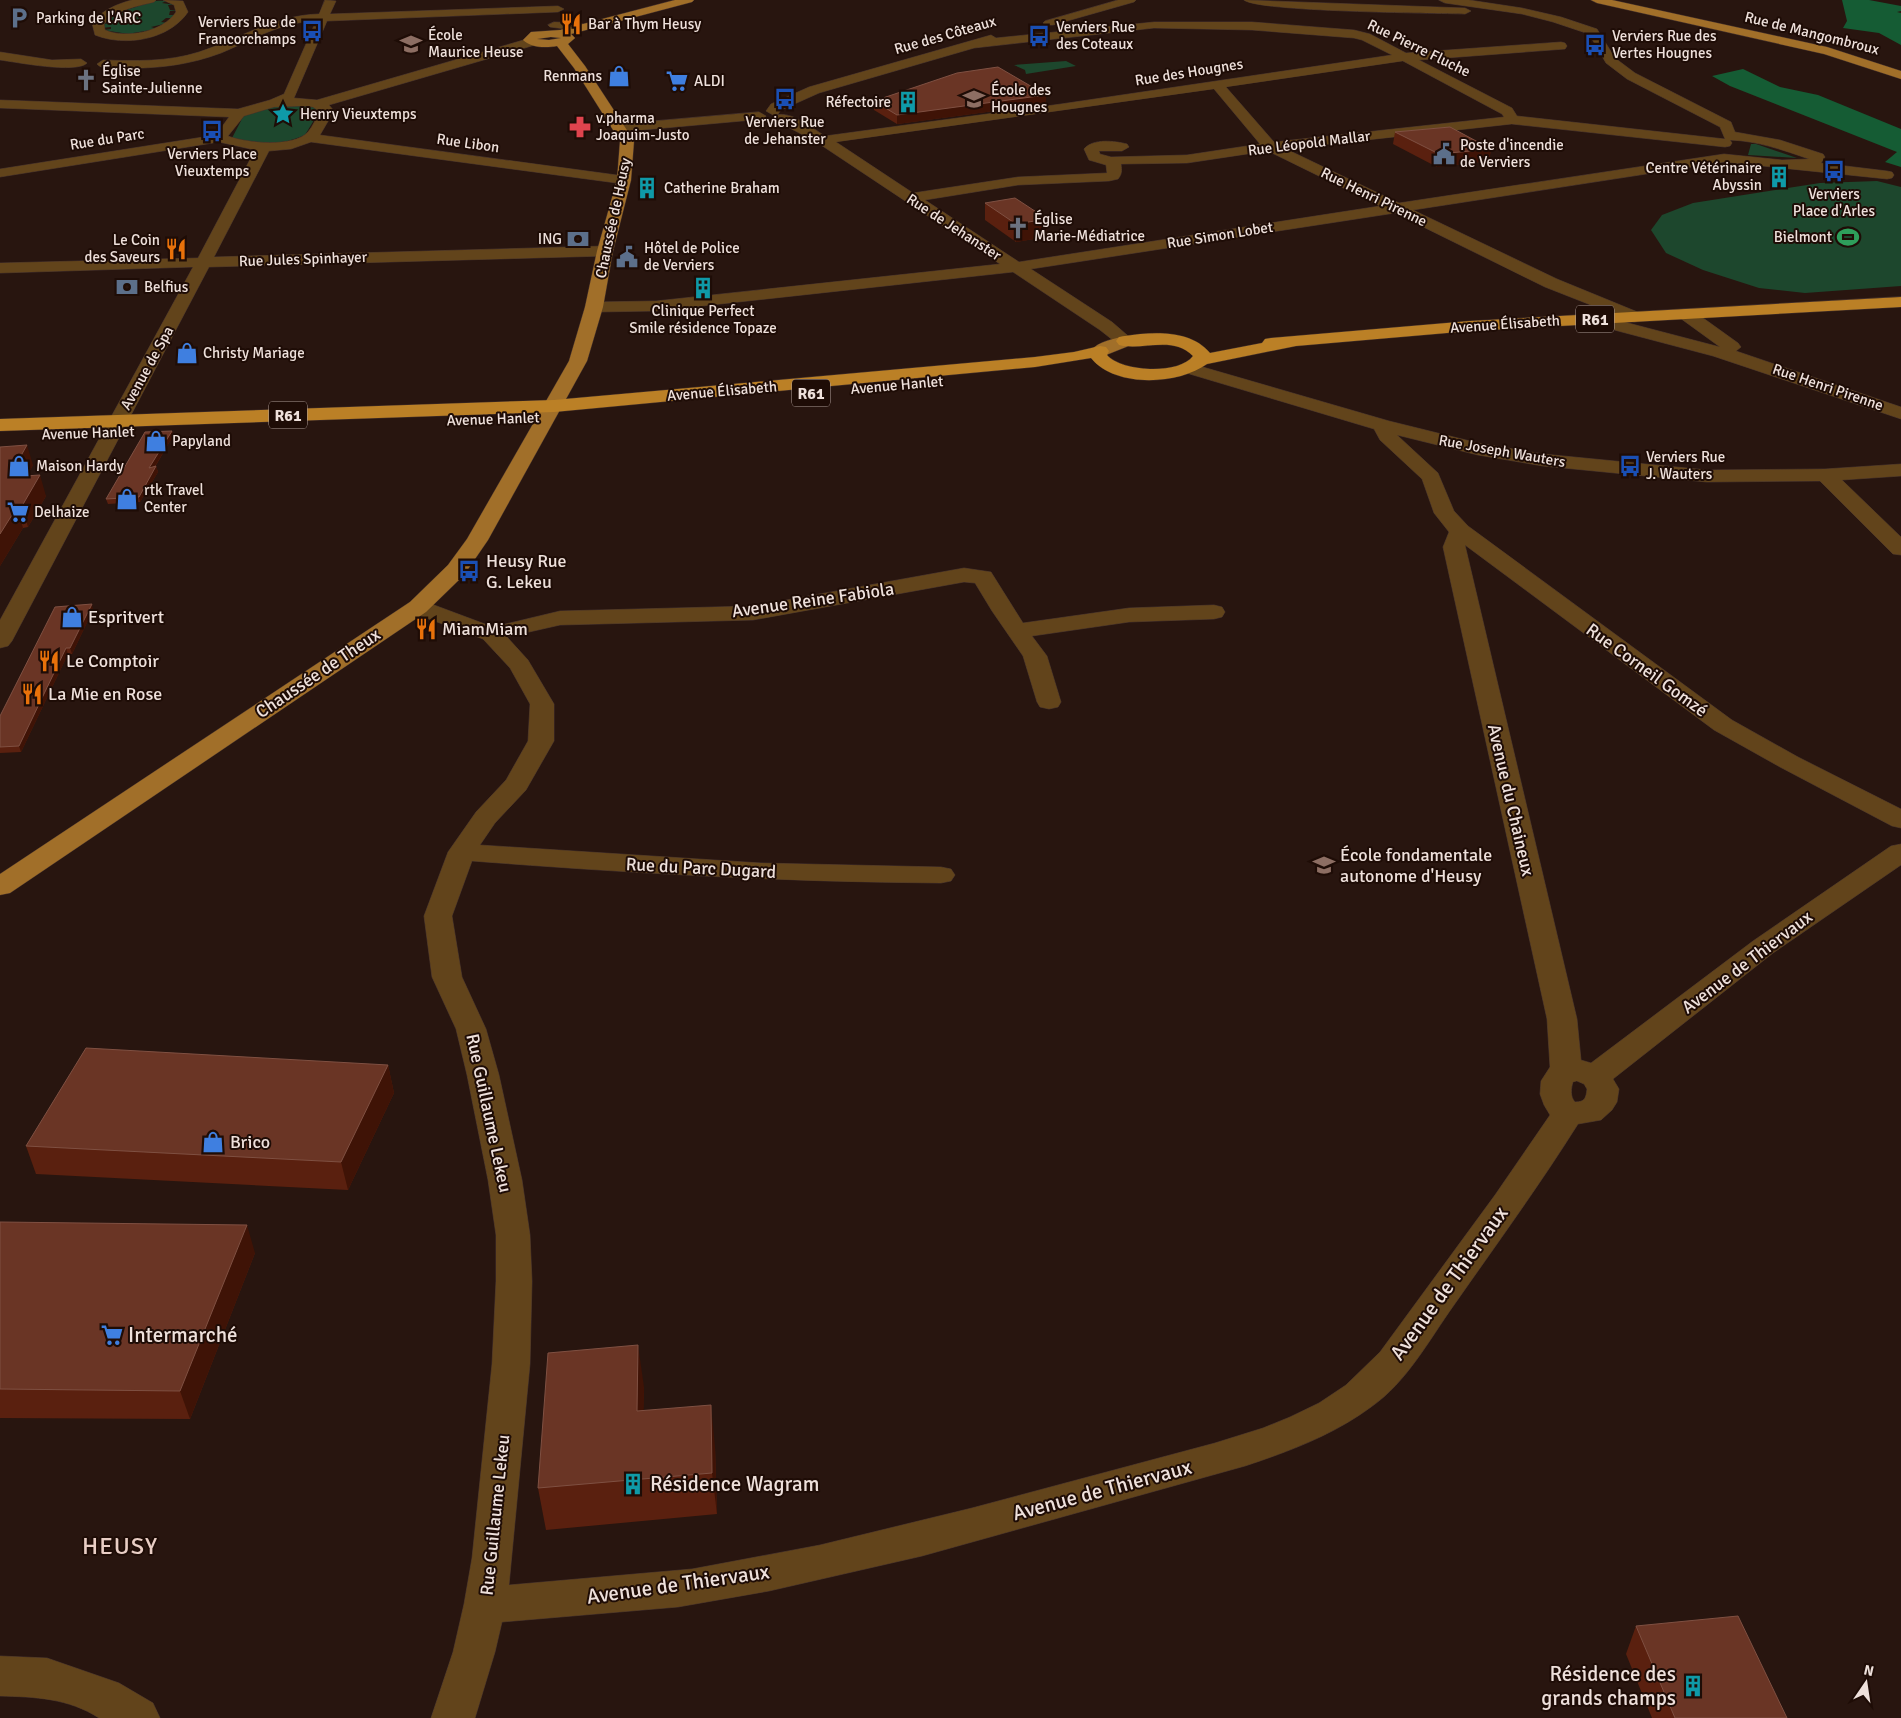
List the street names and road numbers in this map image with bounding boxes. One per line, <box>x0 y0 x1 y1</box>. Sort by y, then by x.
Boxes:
street label: Rue de Mangombroux <box>1743 8 1881 58</box>
street label: Rue des Côteaux <box>892 12 998 58</box>
street label: Rue Pierre Fluche <box>1365 15 1473 81</box>
street label: Rue des Hougnes <box>1134 54 1245 89</box>
street label: Rue du Parc <box>68 124 146 154</box>
street label: Rue Léopold Mallar <box>1247 126 1372 159</box>
street label: Rue Libon <box>435 130 501 156</box>
street label: Chaussée de Heusy <box>591 156 635 280</box>
street label: Rue Henri Pirenne <box>1318 164 1430 230</box>
street label: Rue de Jehanster <box>903 190 1005 265</box>
street label: Rue Simon Lobet <box>1166 218 1274 252</box>
street label: Rue Jules Spinhayer <box>239 248 368 270</box>
road number: R61 <box>1576 306 1614 332</box>
street label: Avenue Élisabeth <box>1449 310 1561 337</box>
street label: Avenue de Spa <box>117 323 177 413</box>
street label: Rue Henri Pirenne <box>1770 360 1886 414</box>
street label: Avenue Hanlet <box>850 372 944 398</box>
street label: Avenue Élisabeth <box>666 376 778 405</box>
road number: R61 <box>792 379 830 406</box>
road number: R61 <box>269 402 307 428</box>
street label: Avenue Hanlet <box>446 408 540 430</box>
street label: Avenue Hanlet <box>41 422 135 444</box>
street label: Rue Joseph Wauters <box>1437 431 1567 471</box>
street label: Avenue Reine Fabiola <box>730 578 896 622</box>
street label: Rue Corneil Gomzé <box>1582 619 1712 721</box>
street label: Chaussée de Theux <box>251 623 385 723</box>
street label: Avenue du Chaineux <box>1483 722 1539 879</box>
street label: Rue du Parc Dugard <box>625 853 777 883</box>
street label: Avenue de Thiervaux <box>1677 905 1817 1018</box>
street label: Rue Guillaume Lekeu <box>461 1032 517 1194</box>
street label: Avenue de Thiervaux <box>1384 1201 1514 1365</box>
street label: Rue Guillaume Lekeu <box>476 1433 514 1597</box>
street label: Avenue de Thiervaux <box>1010 1454 1195 1526</box>
street label: Avenue de Thiervaux <box>585 1558 771 1610</box>

